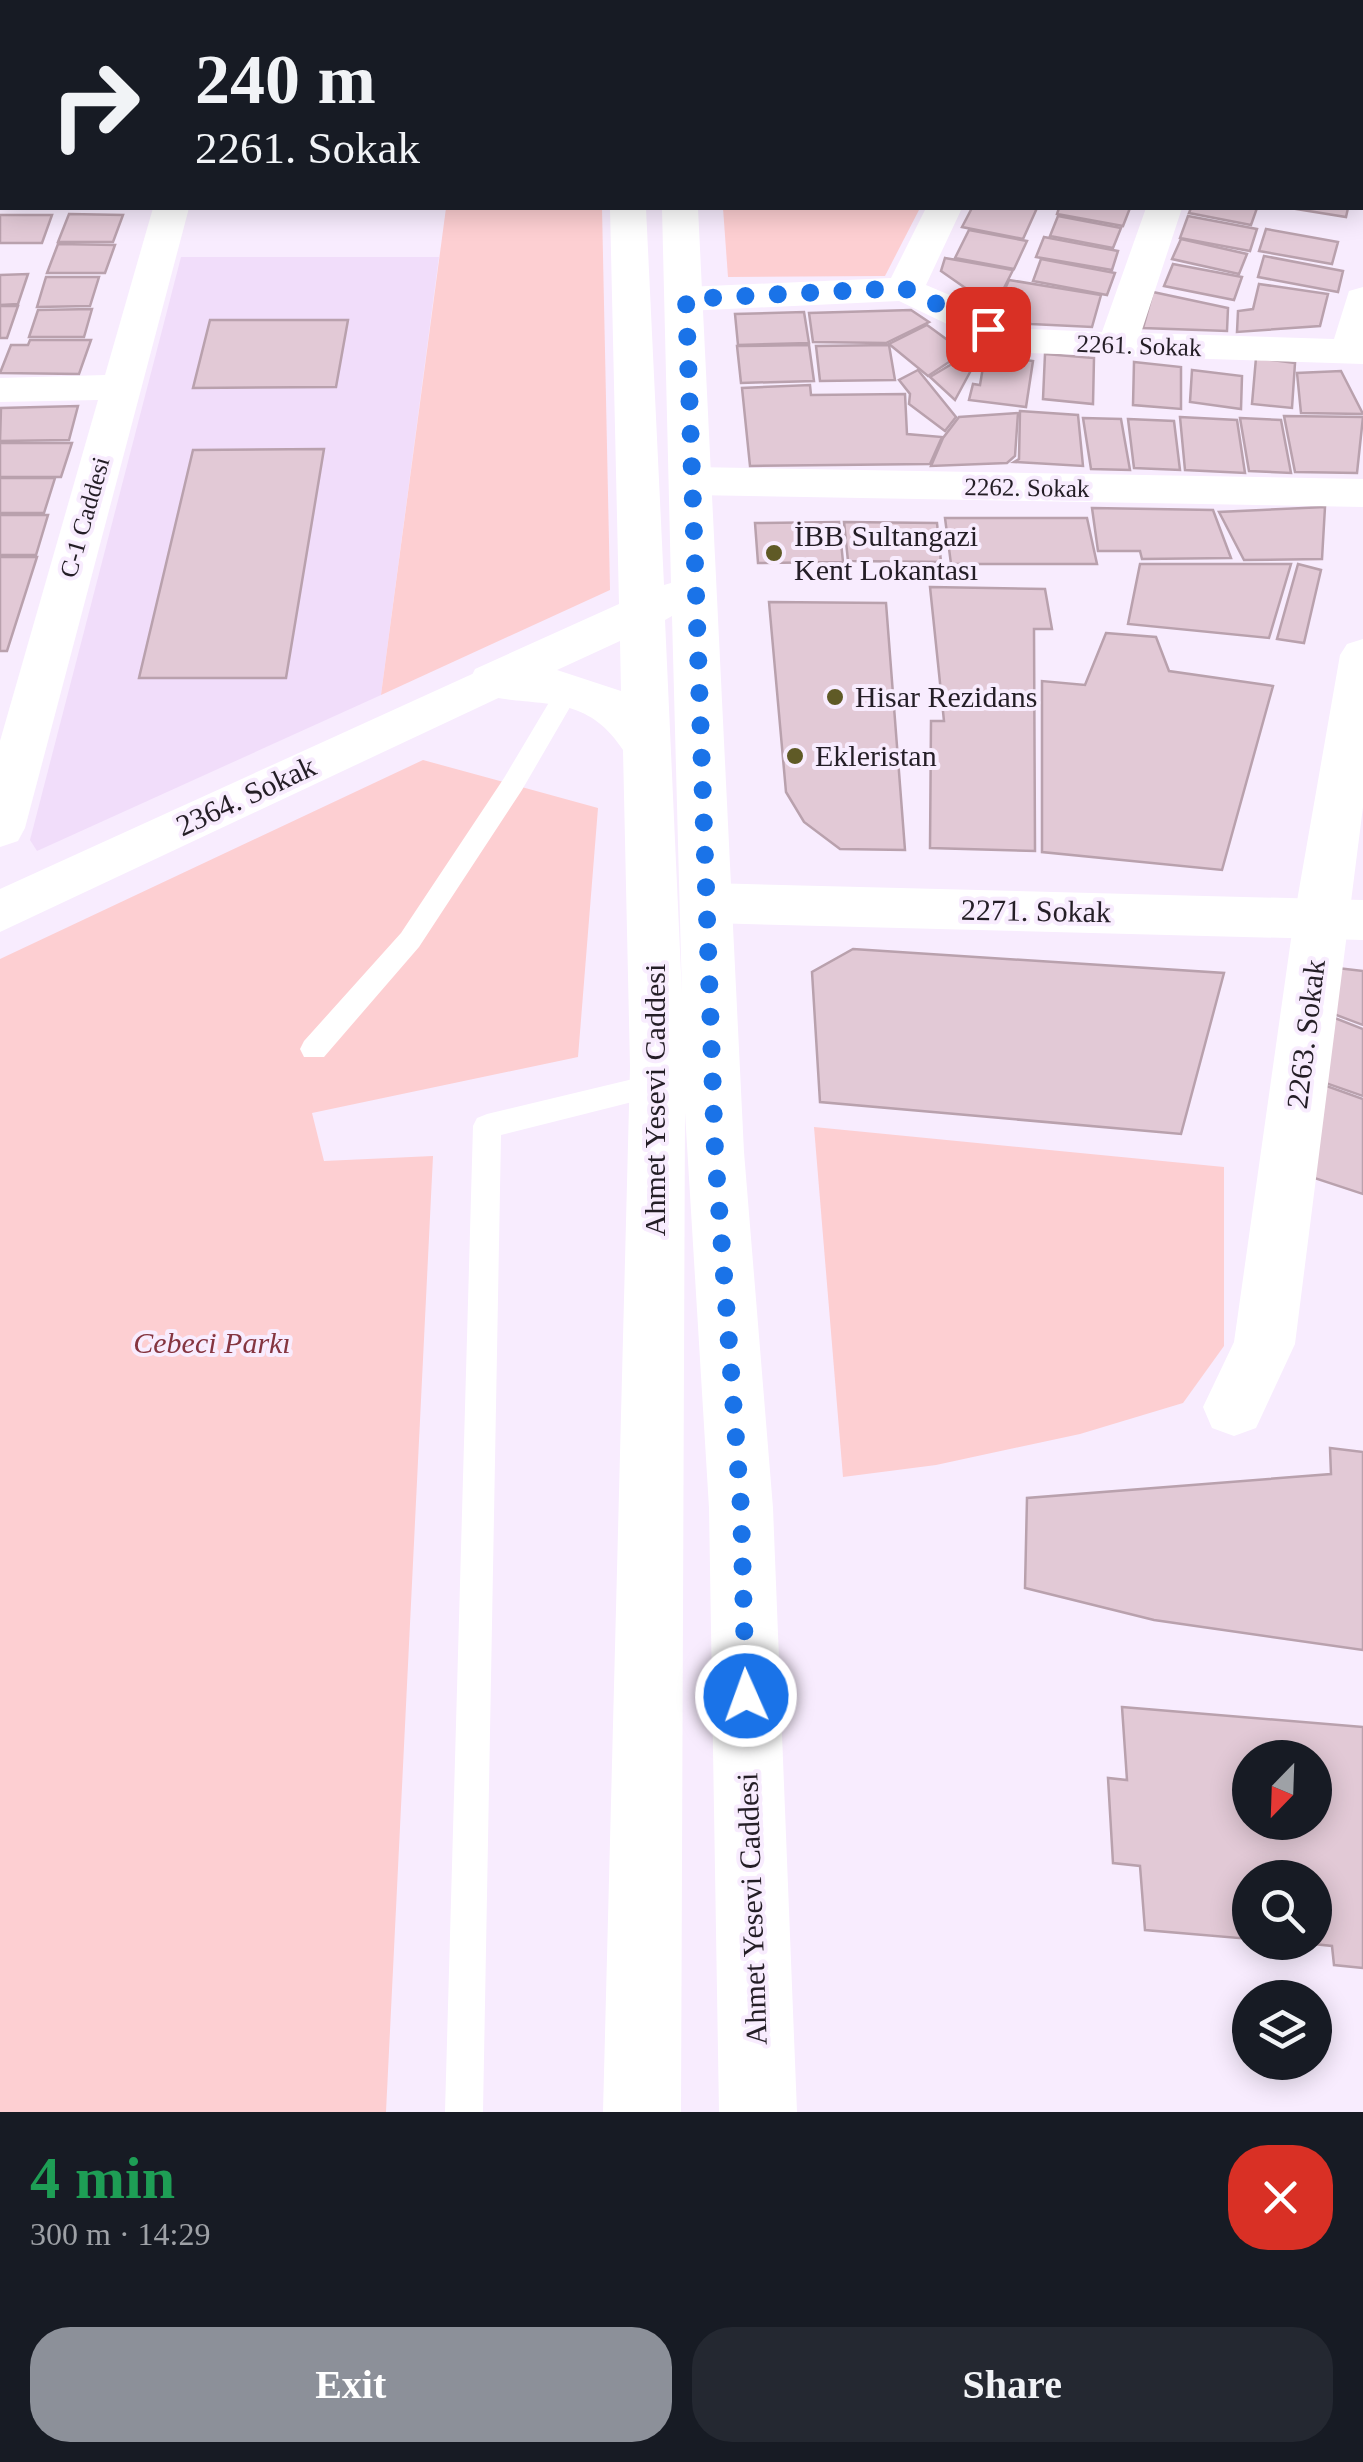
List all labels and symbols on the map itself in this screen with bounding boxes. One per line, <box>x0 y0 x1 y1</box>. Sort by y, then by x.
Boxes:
pin <box>946 287 1031 372</box>
street label: 2261. Sokak <box>1076 330 1202 361</box>
street label: C-1 Caddesi <box>54 454 115 581</box>
street label: 2262. Sokak <box>964 473 1090 502</box>
place label: İBB Sultangazi Kent Lokantası <box>794 519 978 586</box>
marker: İBB Sultangazi Kent Lokantası <box>763 542 785 564</box>
place label: Hisar Rezidans <box>855 680 1037 713</box>
marker: Hisar Rezidans <box>824 686 846 708</box>
place label: Ekleristan <box>815 739 937 772</box>
marker: Ekleristan <box>784 745 806 767</box>
street label: 2364. Sokak <box>171 749 321 842</box>
street label: 2271. Sokak <box>961 893 1111 928</box>
street label: 2263. Sokak <box>1280 957 1331 1110</box>
street label: Ahmet Yesevi Caddesi <box>638 964 671 1236</box>
park label: Cebeci Parkı <box>133 1326 291 1359</box>
position arrow <box>694 1644 798 1748</box>
north arrow <box>1232 1740 1332 1840</box>
street label: Ahmet Yesevi Caddesi <box>730 1772 773 2046</box>

